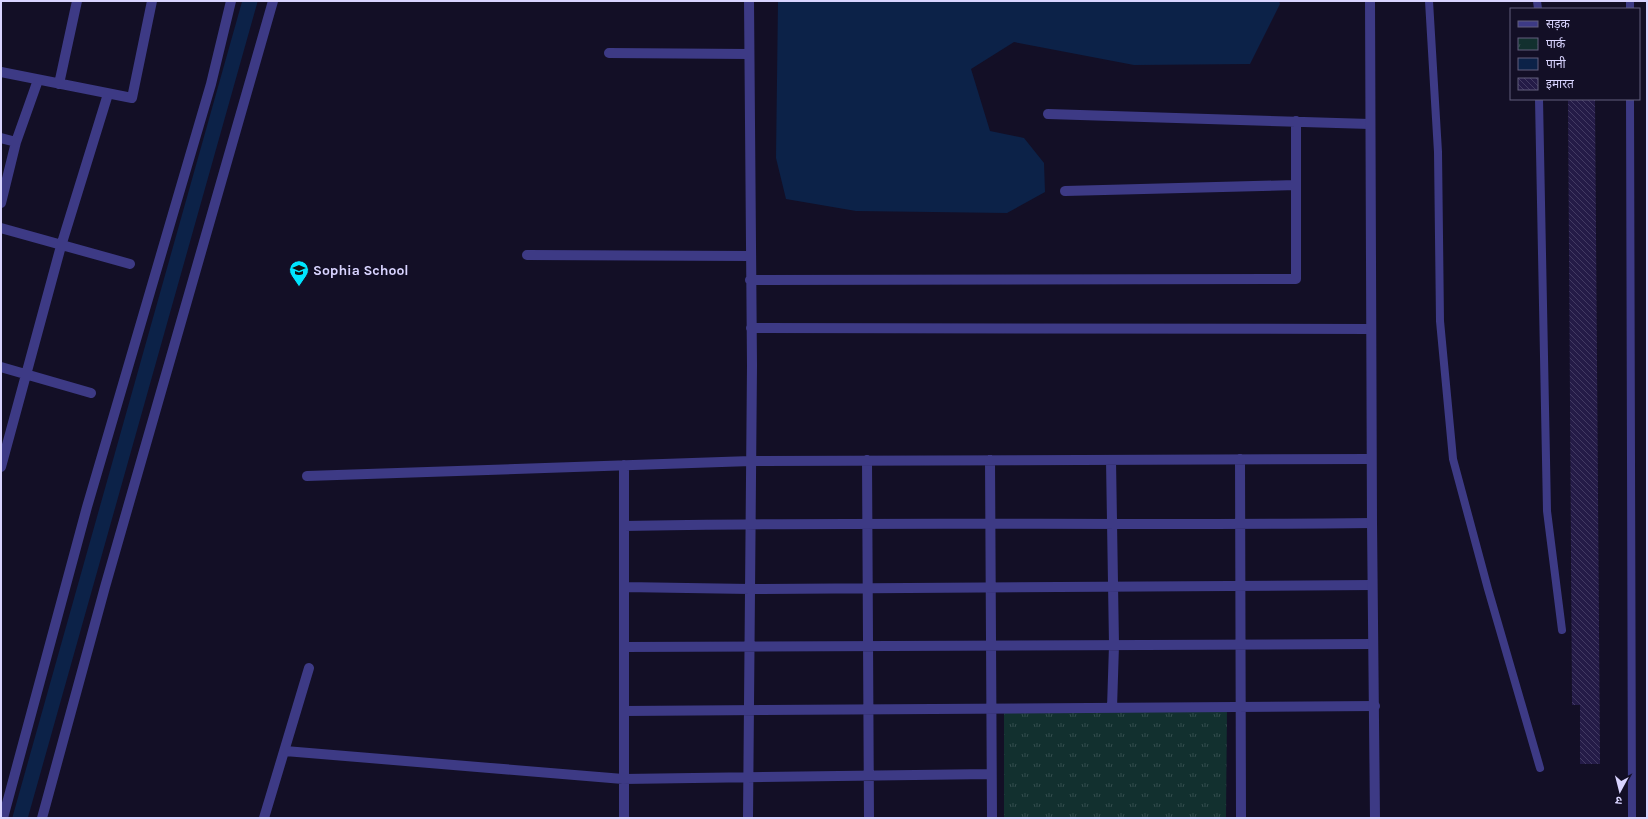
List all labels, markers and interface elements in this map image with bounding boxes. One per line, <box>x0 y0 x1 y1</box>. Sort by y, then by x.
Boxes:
legend <box>1510 8 1640 100</box>
text: सड़क <box>1546 17 1571 31</box>
text: पार्क <box>1546 37 1566 51</box>
text: पानी <box>1546 56 1567 71</box>
text: इमारत <box>1546 77 1575 91</box>
school or university icon: Sophia School <box>288 259 310 287</box>
place label: Sophia School <box>313 262 409 279</box>
north arrow <box>1600 771 1640 811</box>
text: उ <box>1614 794 1623 807</box>

